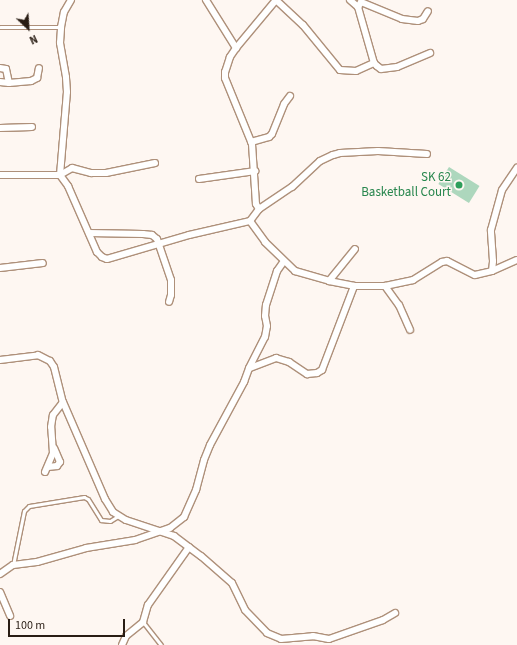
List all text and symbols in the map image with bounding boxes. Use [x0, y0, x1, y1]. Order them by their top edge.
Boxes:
north arrow [8, 8, 48, 48]
text: N [27, 31, 40, 48]
place label: SK 62 Basketball Court [361, 170, 451, 201]
marker: SK 62 Basketball Court [454, 180, 464, 190]
scale bar [10, 611, 127, 637]
text: 100 m [15, 617, 45, 634]

